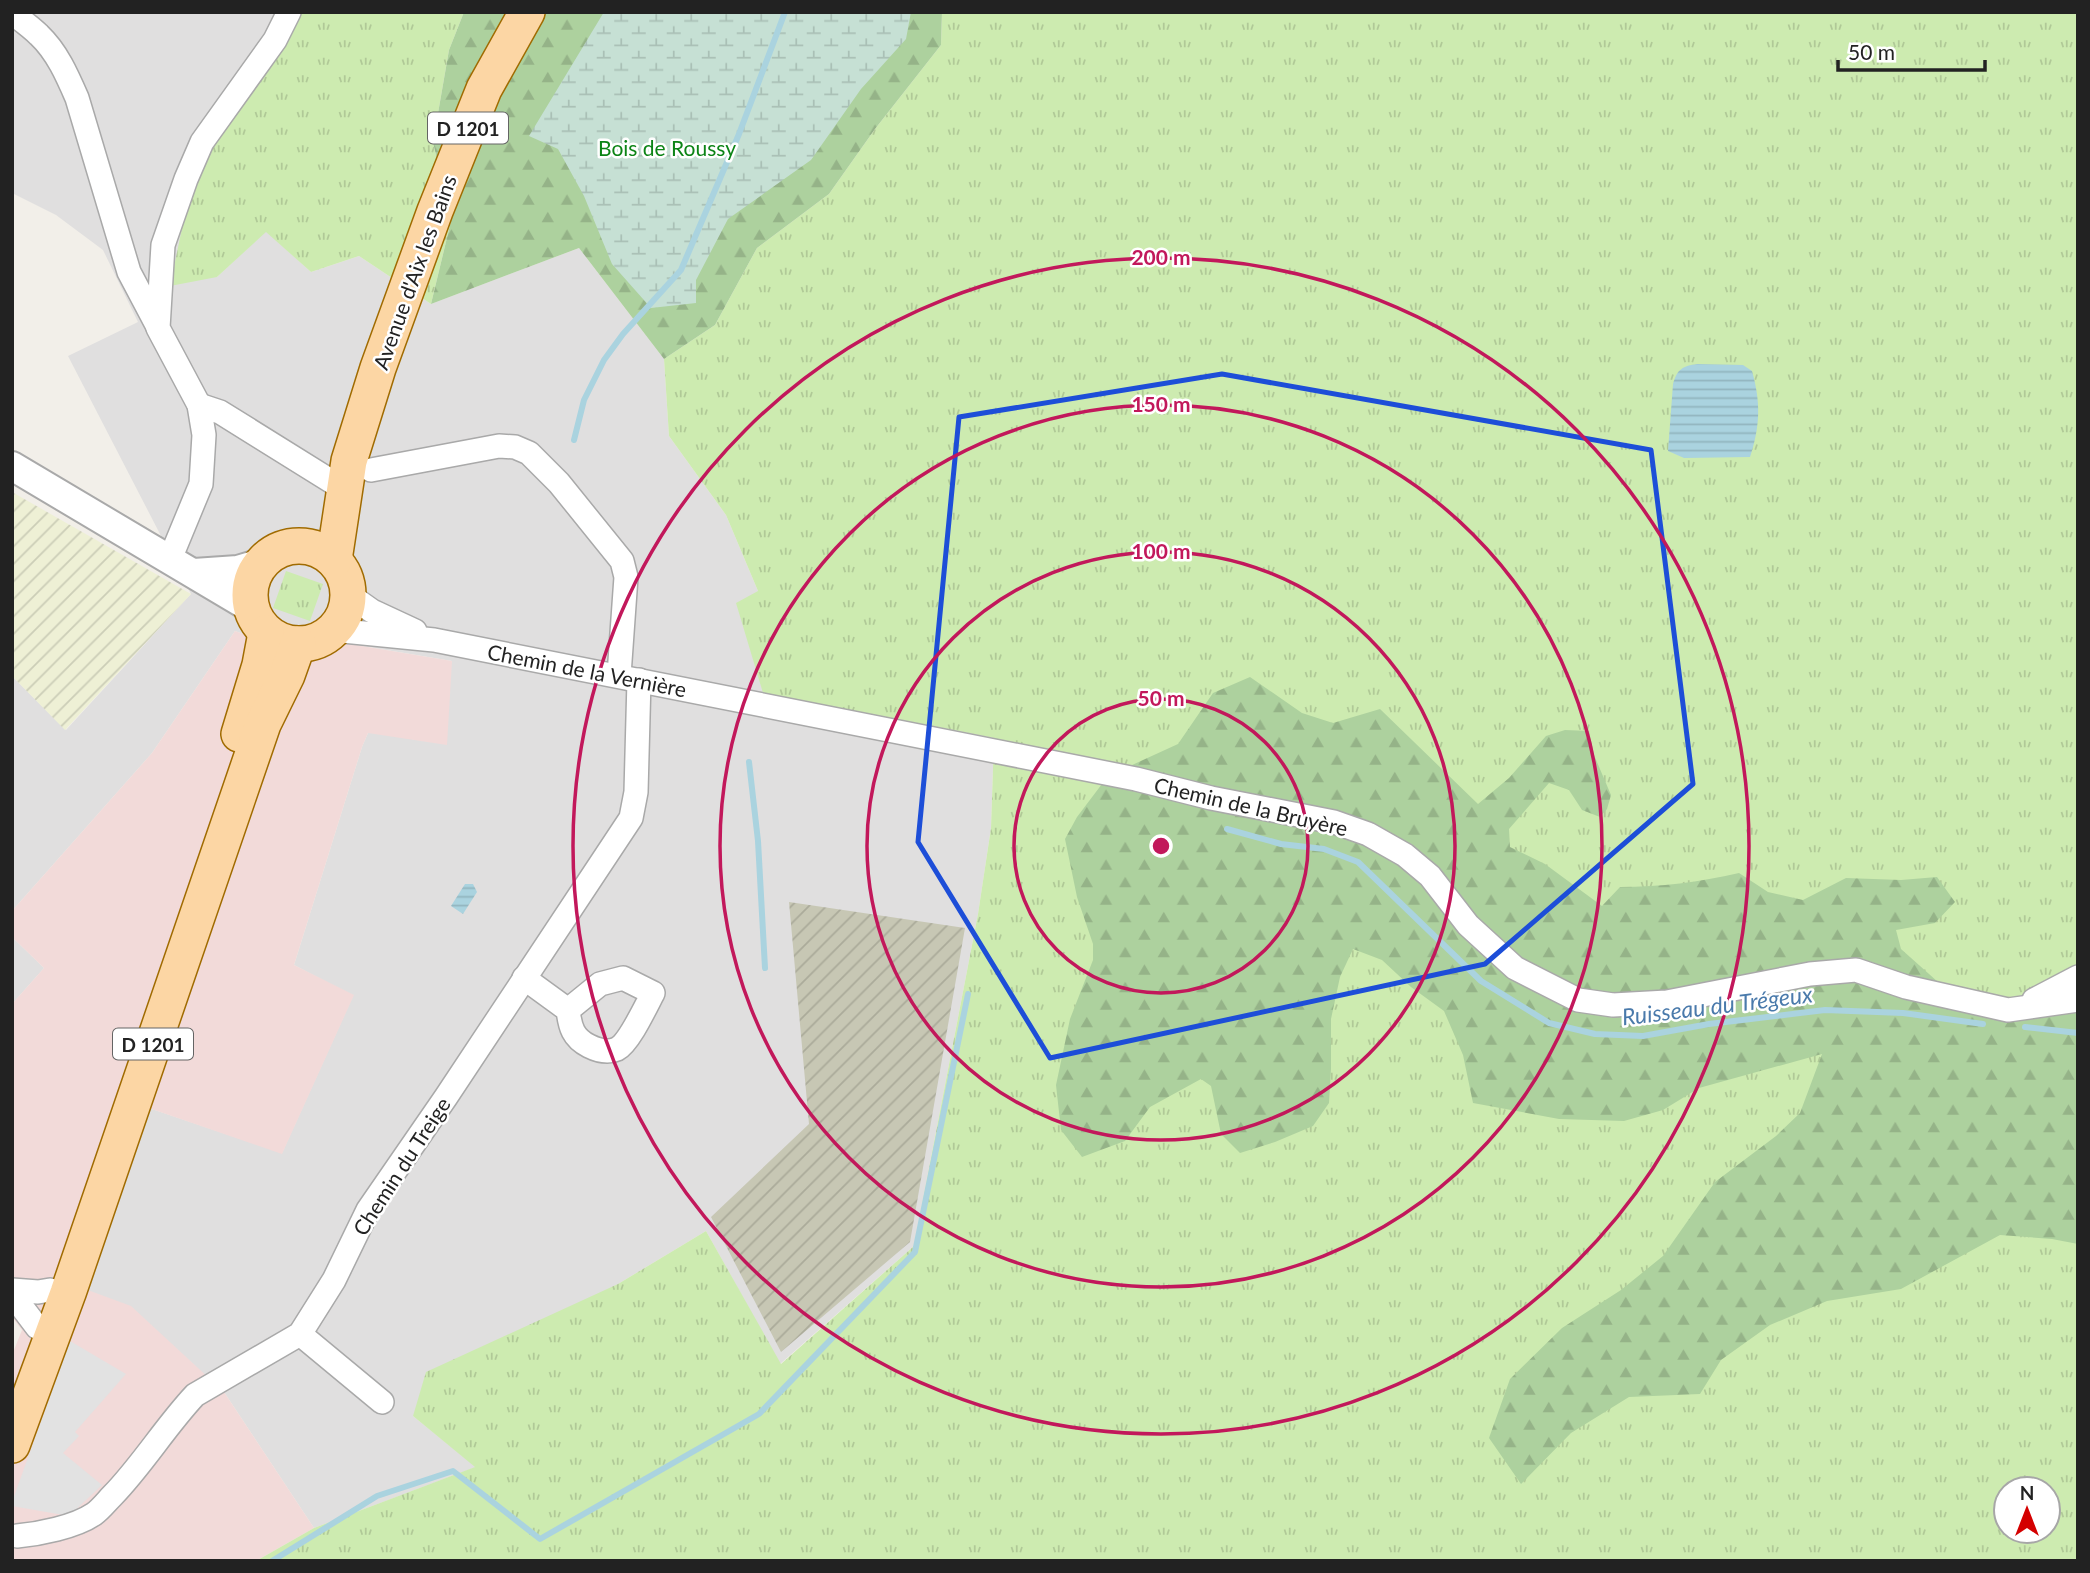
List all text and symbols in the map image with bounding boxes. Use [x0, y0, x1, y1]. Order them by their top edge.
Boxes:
scale bar [1838, 28, 1985, 72]
text: 50 m [1848, 39, 1895, 64]
road number: D 1201 [428, 112, 508, 144]
park label: Bois de Roussy [598, 135, 736, 160]
street label: Avenue d'Aix les Bains [367, 171, 461, 373]
text: 200 m [1131, 244, 1191, 269]
text: 150 m [1131, 391, 1191, 416]
text: 100 m [1131, 538, 1191, 563]
street label: Chemin de la Vernière [485, 638, 689, 702]
text: 50 m [1137, 685, 1185, 710]
street label: Chemin de la Bruyère [1152, 772, 1350, 840]
centre of rings [1149, 834, 1173, 858]
water label: Ruisseau du Trégeux [1620, 979, 1814, 1031]
road number: D 1201 [113, 1028, 193, 1060]
street label: Chemin du Treige [347, 1092, 455, 1240]
north arrow [1992, 1475, 2062, 1545]
text: N [2020, 1481, 2034, 1504]

